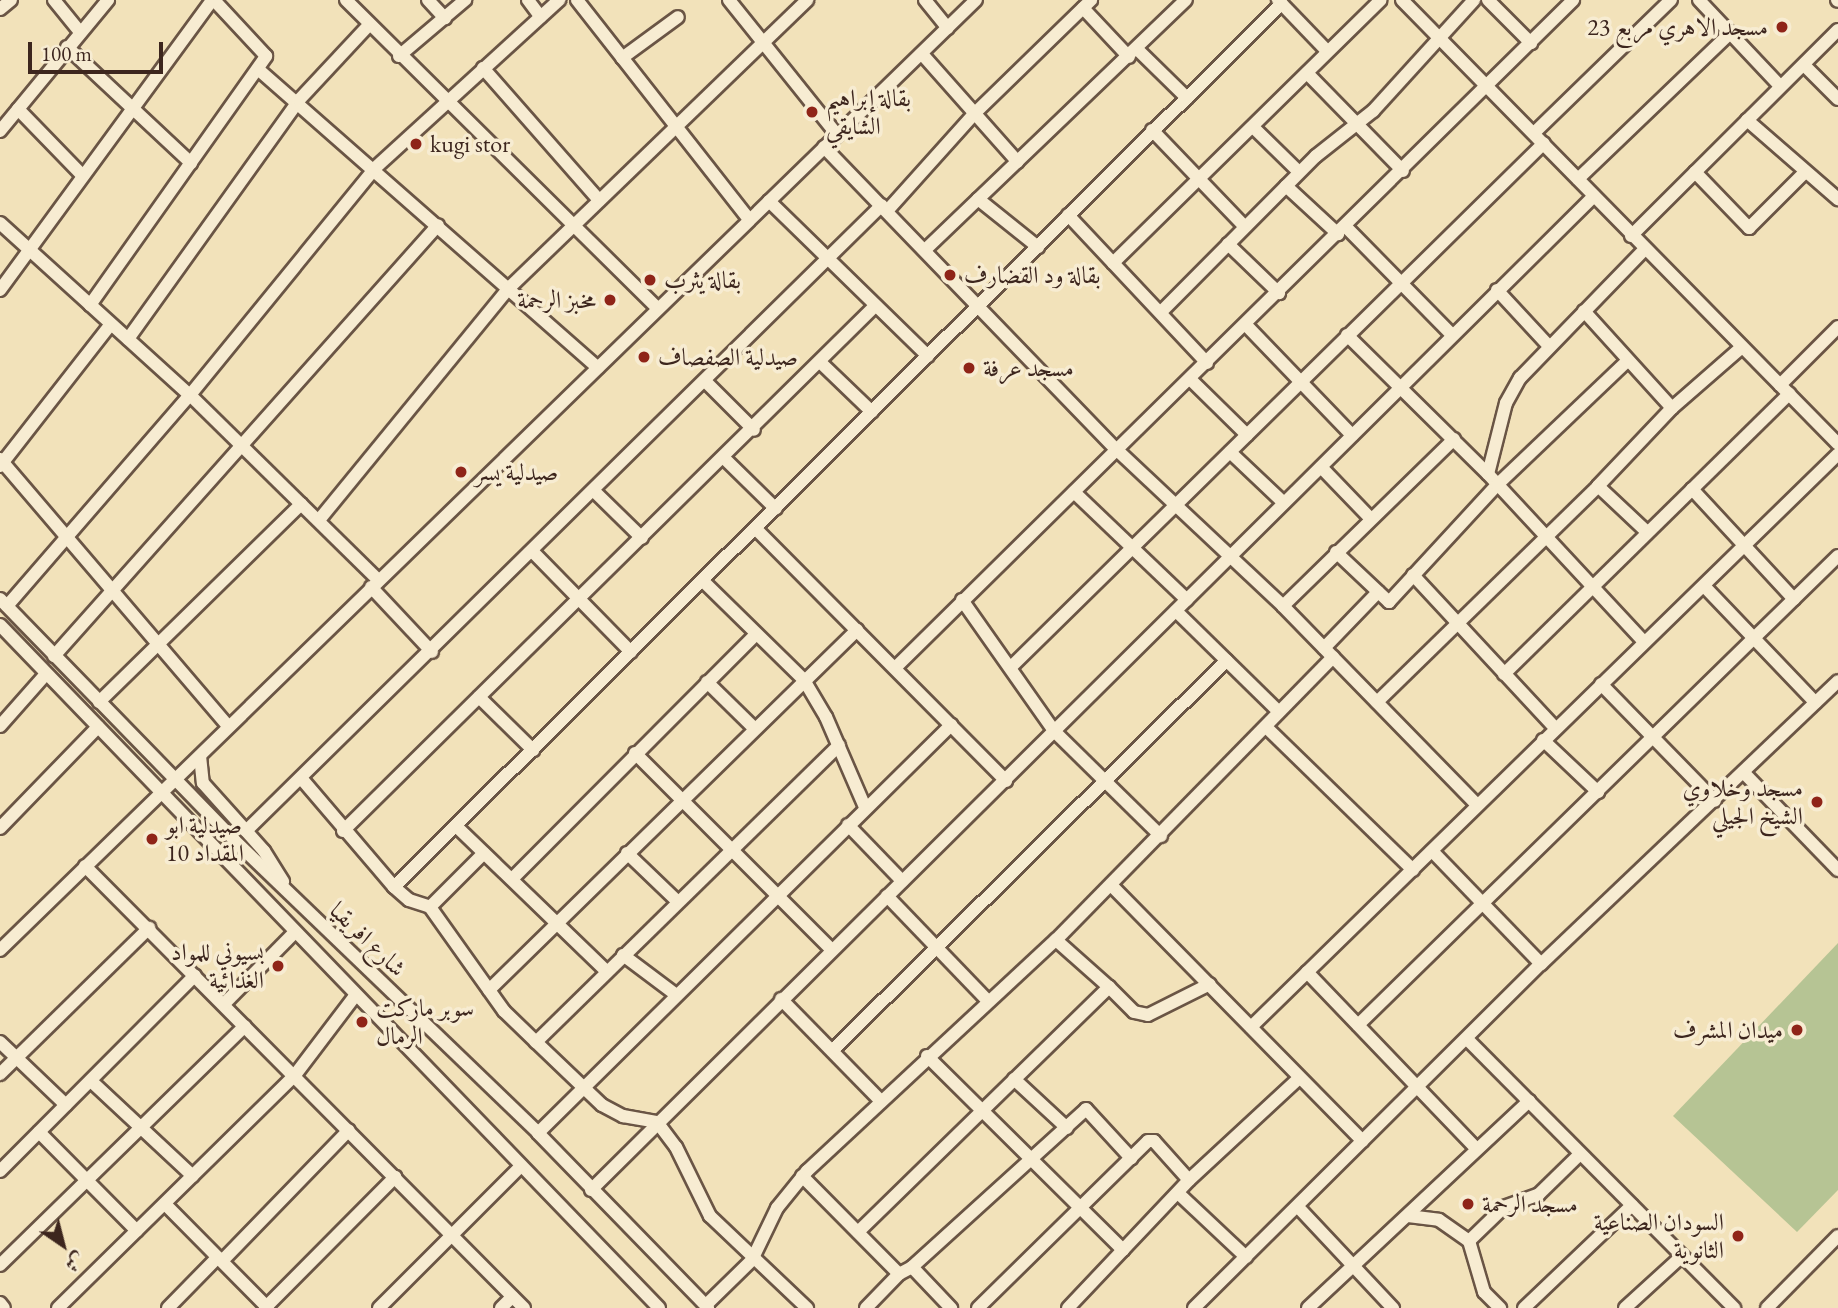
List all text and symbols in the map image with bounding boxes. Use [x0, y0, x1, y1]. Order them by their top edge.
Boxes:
place label: مسجد الاهري مربع 23 [1587, 13, 1768, 41]
marker: مسجد الاهري مربع 23 [1774, 19, 1790, 35]
scale bar [32, 28, 166, 72]
text: 100 m [41, 40, 92, 67]
place label: بقالة إبراهيم الشايقي [826, 84, 911, 140]
marker: بقالة إبراهيم الشايقي [804, 104, 820, 120]
place label: kugi stor [430, 130, 510, 158]
marker: kugi stor [408, 136, 424, 152]
place label: بقالة ود القضارف [964, 261, 1101, 289]
place label: بقالة يثرب [664, 266, 741, 294]
marker: بقالة ود القضارف [942, 267, 958, 283]
marker: بقالة يثرب [642, 272, 658, 288]
place label: مخبز الرحمة [517, 286, 596, 314]
marker: مخبز الرحمة [602, 292, 618, 308]
place label: صيدلية الصفصاف [658, 343, 798, 371]
marker: صيدلية الصفصاف [636, 349, 652, 365]
place label: مسجد عرفة [983, 354, 1074, 382]
marker: مسجد عرفة [961, 360, 977, 376]
place label: صيدلية يسر [475, 458, 558, 486]
marker: صيدلية يسر [453, 464, 469, 480]
place label: مسجد وخلاوي الشيخ الجيلي [1682, 774, 1803, 830]
marker: مسجد وخلاوي الشيخ الجيلي [1809, 794, 1825, 810]
place label: صيدلية ابو المقداد 10 [166, 811, 244, 867]
marker: صيدلية ابو المقداد 10 [144, 831, 160, 847]
street label: شارع افريقيا [324, 896, 412, 982]
place label: بسيوني للمواد الغذائية [171, 938, 264, 994]
marker: بسيوني للمواد الغذائية [270, 958, 286, 974]
place label: سوبر ماركت الرمال [376, 994, 474, 1050]
marker: سوبر ماركت الرمال [354, 1014, 370, 1030]
place label: ميدان المشرف [1673, 1016, 1783, 1044]
marker: ميدان المشرف [1789, 1022, 1805, 1038]
place label: مسجد الرحمة [1482, 1190, 1578, 1218]
marker: مسجد الرحمة [1460, 1196, 1476, 1212]
place label: السودان الصناعية الثانوية [1594, 1208, 1724, 1264]
north arrow [28, 1210, 98, 1280]
marker: السودان الصناعية الثانوية [1730, 1228, 1746, 1244]
text: ش [60, 1247, 90, 1278]

